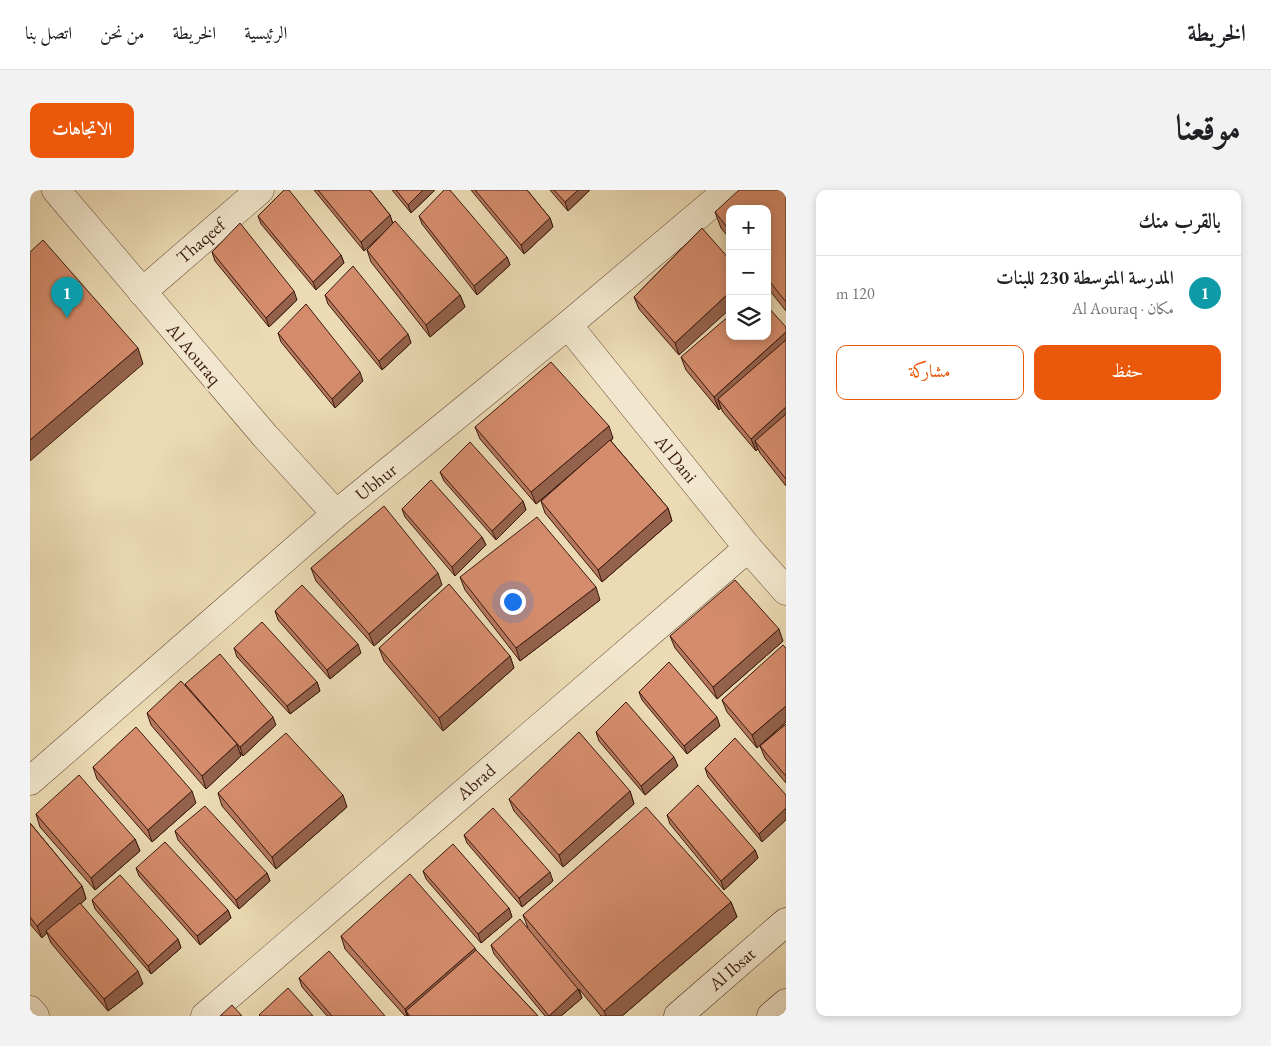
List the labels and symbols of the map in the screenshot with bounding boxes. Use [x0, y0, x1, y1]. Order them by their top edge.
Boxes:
street label: Thaqeef [171, 212, 232, 268]
pin: 1 [51, 277, 83, 318]
street label: Al Aouraq [161, 317, 227, 390]
street label: Al Dani [650, 429, 703, 488]
street label: Ubhur [350, 458, 401, 505]
your location [500, 589, 526, 615]
street label: Abrad [451, 758, 501, 805]
street label: Al Ibsat [703, 942, 760, 996]

